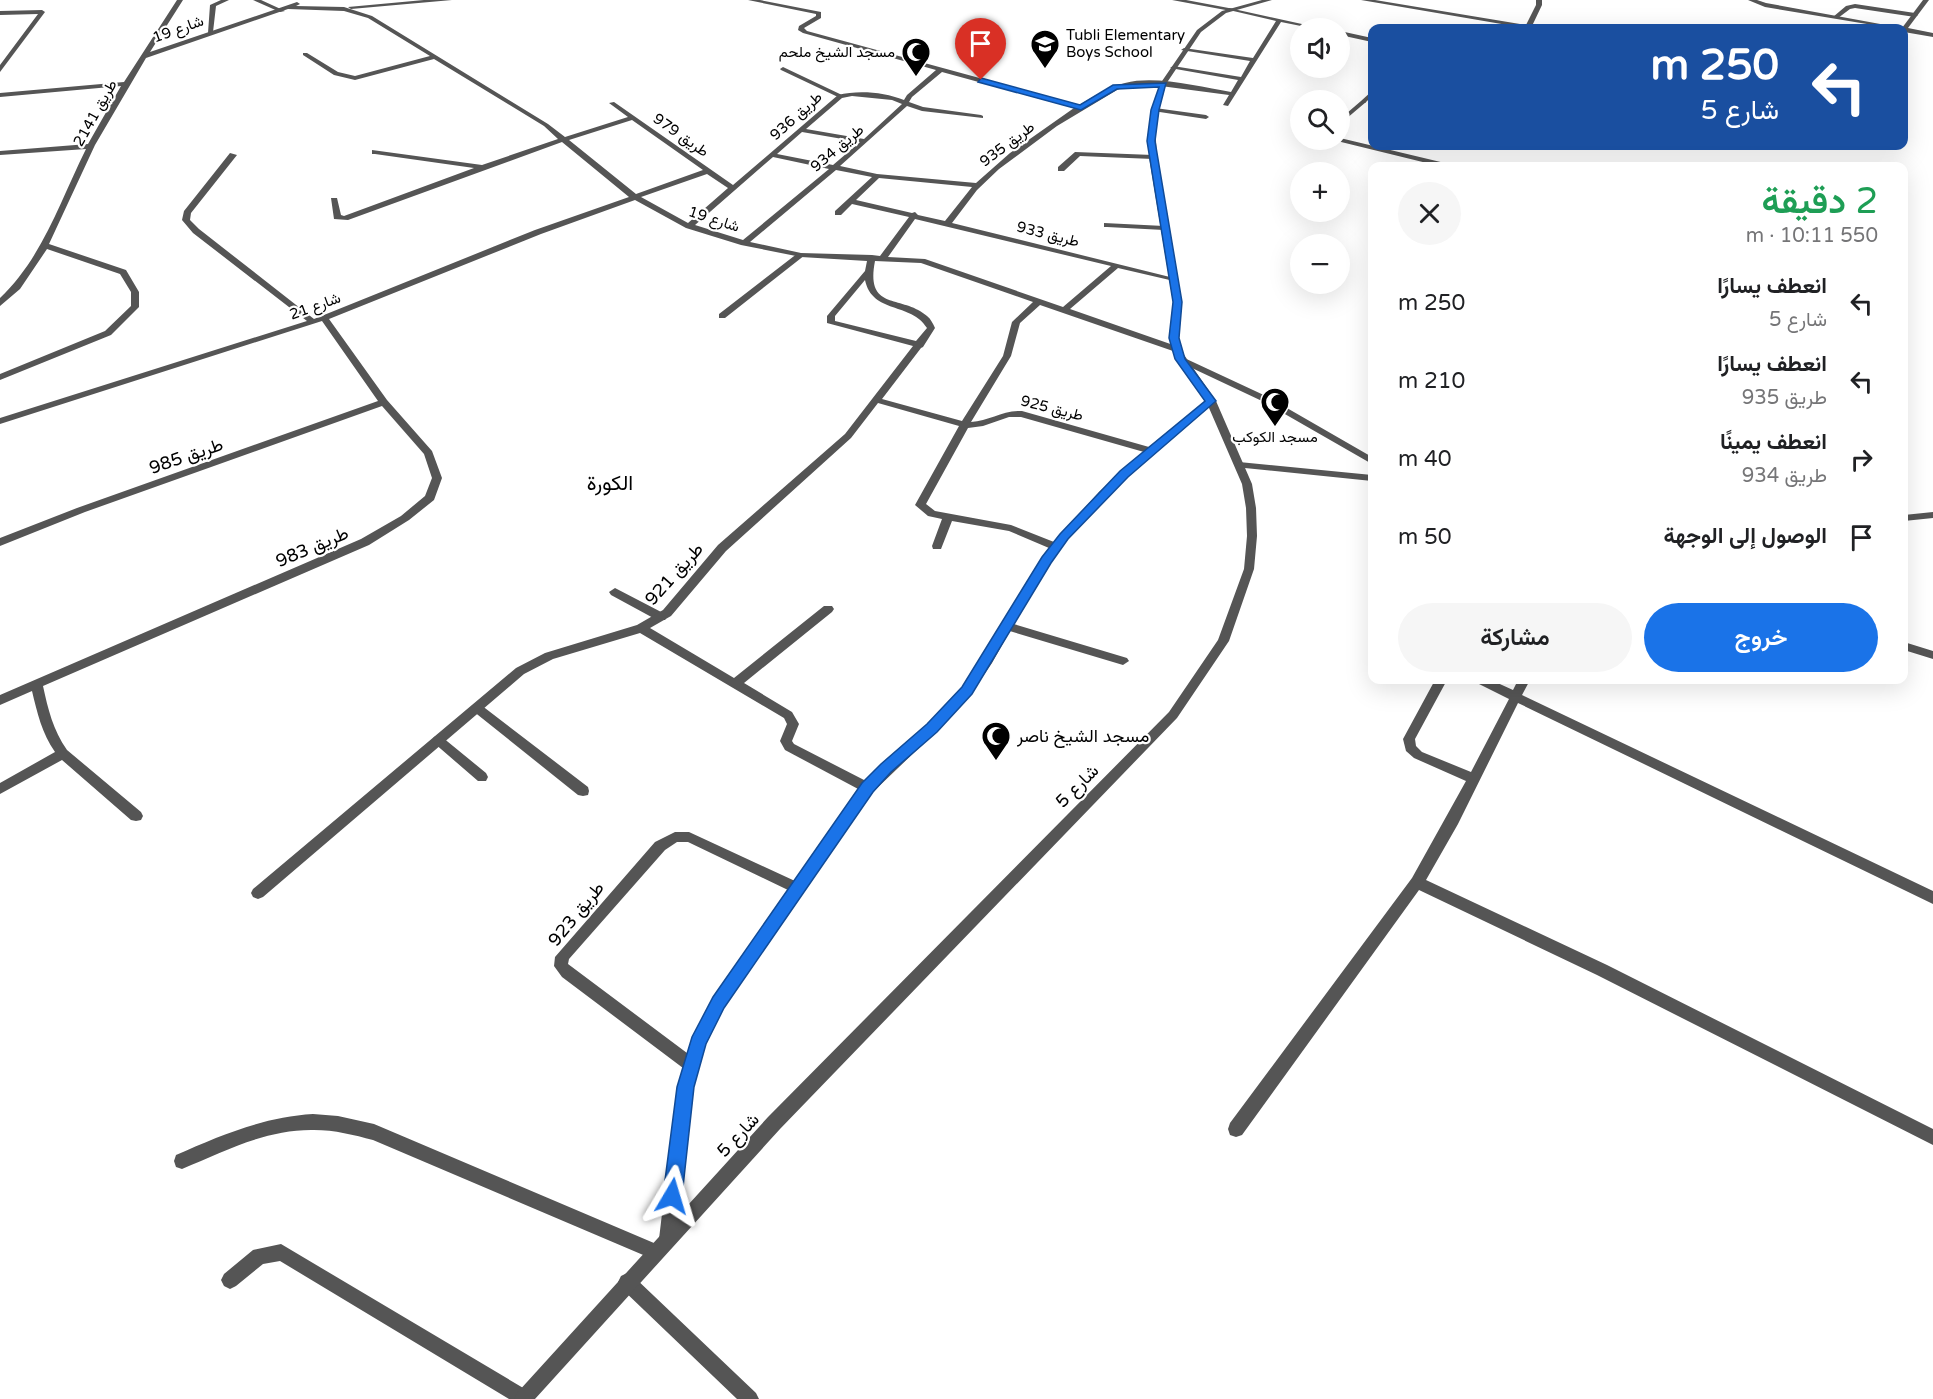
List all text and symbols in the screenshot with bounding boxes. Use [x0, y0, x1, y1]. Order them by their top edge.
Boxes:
street label: شارع 19 [150, 11, 207, 48]
pin [955, 18, 1006, 80]
map controls [1290, 18, 1350, 294]
button: sound [1290, 18, 1350, 78]
place label: Tubli Elementary Boys School [1066, 26, 1185, 61]
icon: arrive [964, 27, 997, 60]
school or university icon: Tubli Elementary Boys School [1029, 28, 1061, 70]
mosque icon: مسجد الشيخ ملحم [900, 36, 932, 78]
text: 250 m [1650, 40, 1779, 91]
place label: مسجد الشيخ ملحم [779, 43, 895, 63]
icon: left [1800, 48, 1878, 126]
street label: طريق 2141 [69, 76, 122, 150]
street label: طريق 936 [766, 88, 827, 145]
button: search [1290, 90, 1350, 150]
text: شارع 5 [1701, 94, 1779, 127]
street label: طريق 979 [649, 109, 713, 162]
street label: طريق 935 [976, 117, 1039, 171]
street label: طريق 934 [807, 120, 868, 176]
button: + [1290, 162, 1350, 222]
text: 2 دقيقة [1762, 180, 1878, 223]
button: close [1398, 182, 1461, 245]
street label: شارع 19 [685, 202, 742, 238]
street label: طريق 933 [1015, 218, 1081, 251]
text: 550 m · 10:11 [1746, 224, 1878, 248]
button: − [1290, 234, 1350, 294]
text: انعطف يسارًا [1717, 273, 1827, 299]
icon: left [1845, 287, 1878, 320]
street label: شارع 21 [287, 288, 344, 325]
text: 250 m [1398, 290, 1465, 316]
text: شارع 5 [1769, 308, 1827, 332]
text: انعطف يسارًا [1717, 351, 1827, 377]
icon: left [1845, 365, 1878, 398]
text: 210 m [1398, 368, 1465, 394]
mosque icon: مسجد الكوكب [1259, 386, 1291, 428]
text: طريق 935 [1742, 386, 1827, 410]
street label: طريق 925 [1019, 392, 1085, 425]
place label: مسجد الكوكب [1232, 428, 1318, 446]
text: انعطف يمينًا [1720, 429, 1827, 455]
street label: طريق 985 [146, 433, 226, 479]
icon: right [1845, 443, 1878, 476]
text: 40 m [1398, 446, 1452, 472]
text: طريق 934 [1742, 464, 1827, 488]
district label: الكورة [587, 471, 633, 496]
icon: arrive [1845, 521, 1878, 554]
street label: طريق 983 [272, 522, 352, 572]
text: الوصول إلى الوجهة [1663, 523, 1827, 549]
text: 50 m [1398, 524, 1452, 550]
street label: طريق 921 [640, 538, 708, 610]
button: مشاركة [1398, 603, 1632, 672]
button: خروج [1644, 603, 1878, 672]
mosque icon: مسجد الشيخ ناصر [980, 720, 1012, 762]
place label: مسجد الشيخ ناصر [1016, 725, 1149, 748]
street label: شارع 5 [1051, 760, 1104, 813]
street label: طريق 923 [543, 877, 609, 951]
street label: شارع 5 [712, 1108, 765, 1162]
position arrow [640, 1164, 704, 1228]

